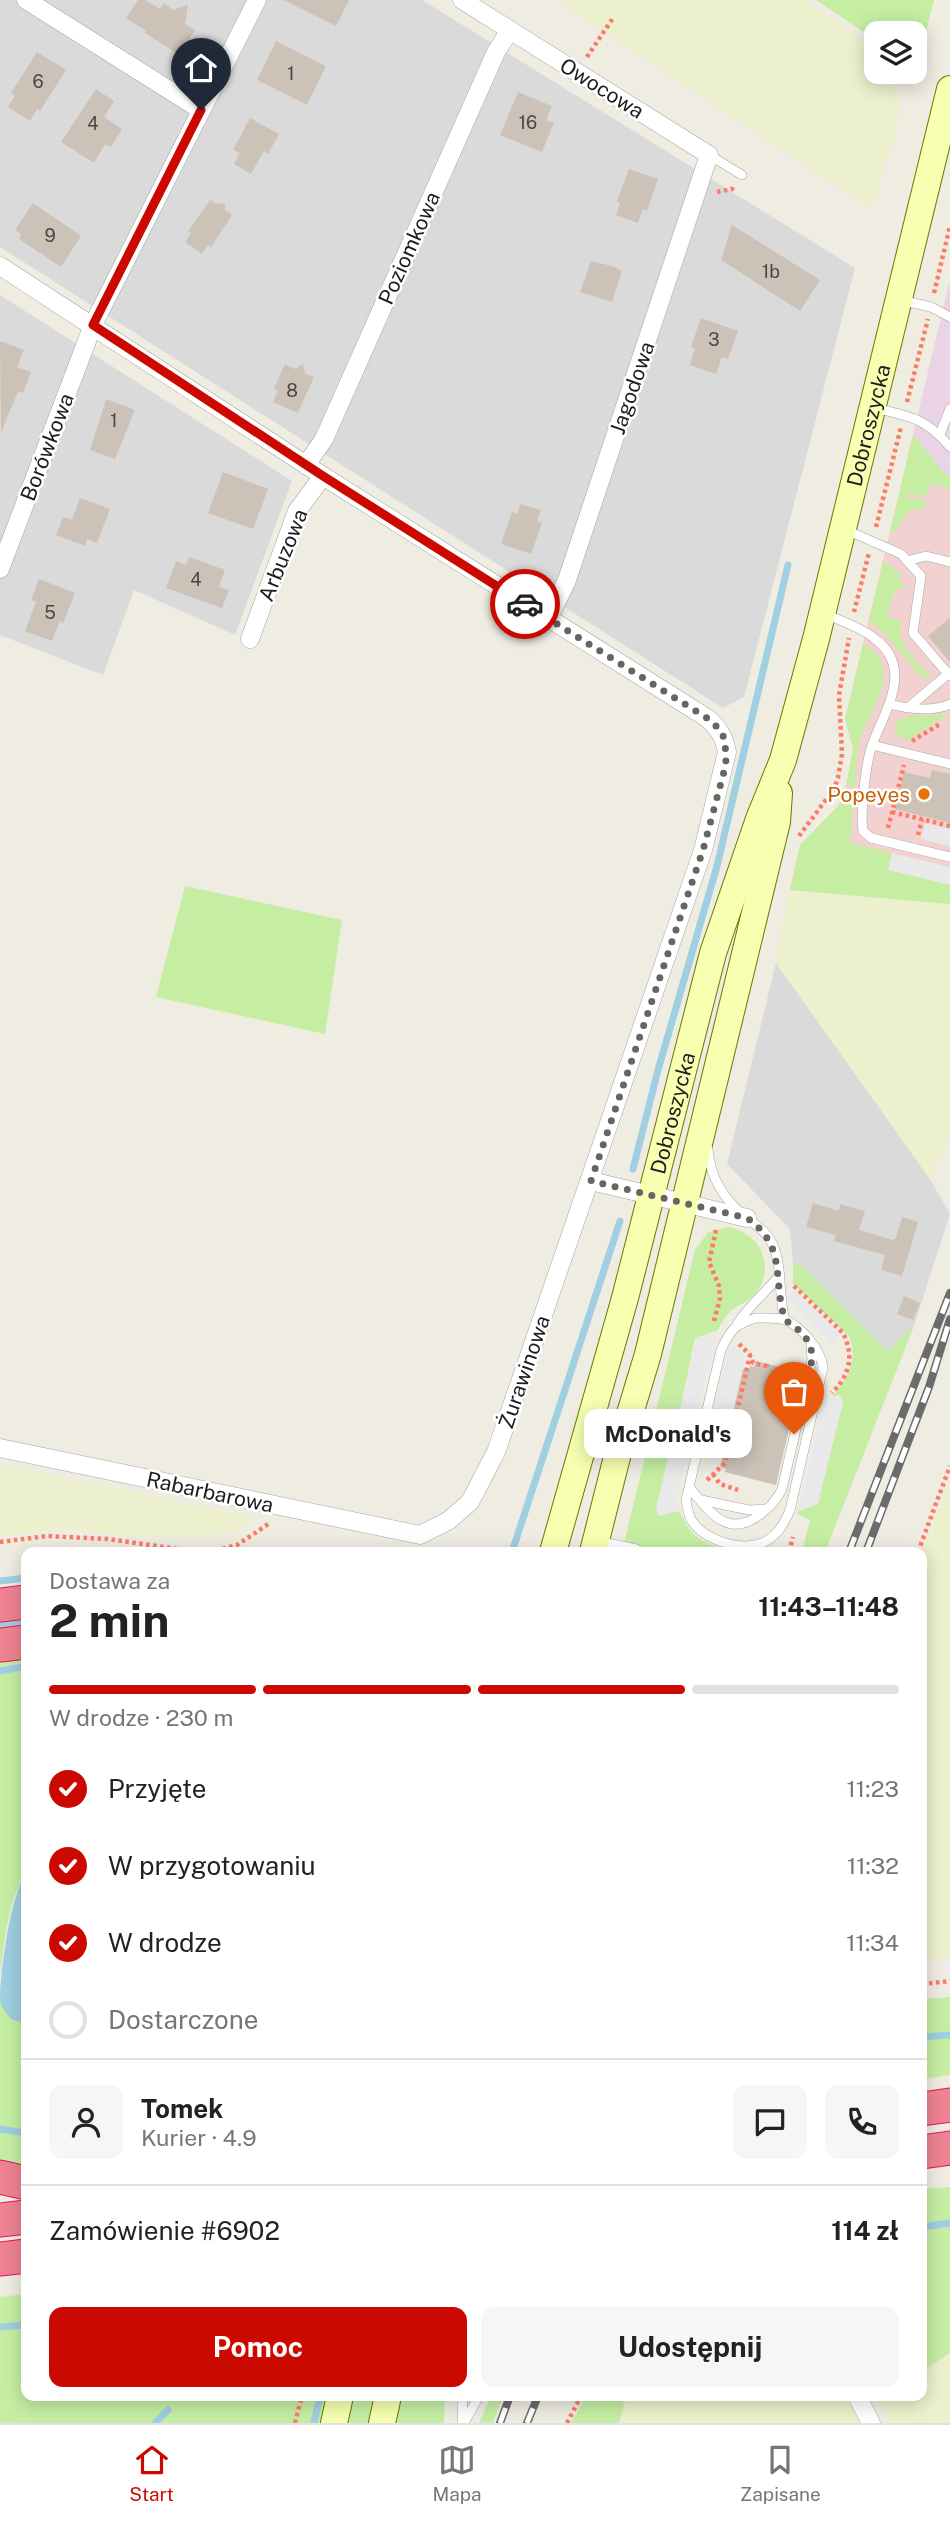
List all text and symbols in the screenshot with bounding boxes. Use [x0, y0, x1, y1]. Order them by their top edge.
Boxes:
map controls [864, 21, 927, 84]
button: layers [864, 21, 927, 84]
pin [171, 38, 231, 110]
icon: home [182, 49, 220, 87]
street label: Owocowa [555, 52, 649, 124]
house number: 1 [287, 63, 295, 84]
house number: 6 [32, 71, 44, 92]
house number: 16 [519, 112, 537, 133]
house number: 4 [87, 113, 99, 134]
street label: Poziomkowa [373, 188, 445, 308]
house number: 9 [44, 225, 56, 246]
house number: 1b [762, 261, 780, 282]
house number: 3 [708, 329, 720, 350]
street label: Jagodowa [604, 338, 660, 438]
street label: Dobroszycka [841, 362, 895, 489]
house number: 8 [286, 380, 298, 401]
street label: Borówkowa [15, 390, 79, 504]
house number: 1 [110, 410, 118, 431]
street label: Arbuzowa [253, 505, 313, 605]
house number: 4 [190, 569, 202, 590]
courier [490, 569, 560, 639]
icon: car [506, 585, 544, 623]
house number: 5 [44, 602, 56, 623]
place label: Popeyes [827, 782, 910, 807]
marker: Popeyes [916, 786, 932, 802]
street label: Dobroszycka [645, 1049, 700, 1176]
street label: Żurawinowa [493, 1312, 555, 1432]
pin [764, 1362, 824, 1434]
icon: bag [775, 1373, 813, 1411]
callout: McDonald's [584, 1410, 752, 1458]
text: McDonald's [605, 1420, 731, 1447]
street label: Rabarbarowa [144, 1466, 276, 1518]
text: Dostawa za [49, 1567, 170, 1594]
text: 11:43–11:48 [758, 1591, 899, 1622]
text: 2 min [49, 1593, 169, 1647]
text: W drodze · 230 m [49, 1704, 233, 1731]
icon: check [49, 1770, 87, 1808]
text: Przyjęte [108, 1773, 207, 1804]
text: 11:23 [846, 1775, 899, 1802]
icon: check [49, 1847, 87, 1885]
text: W przygotowaniu [108, 1850, 316, 1881]
text: 11:32 [847, 1852, 899, 1879]
icon: check [49, 1924, 87, 1962]
text: W drodze [108, 1927, 222, 1958]
text: 11:34 [846, 1929, 899, 1956]
text: Dostarczone [108, 2004, 259, 2035]
button: person [49, 2085, 123, 2159]
button: chat [733, 2085, 807, 2159]
button: phone [825, 2085, 899, 2159]
text: Tomek [141, 2093, 223, 2124]
text: Kurier · 4.9 [141, 2124, 257, 2151]
text: Zamówienie #6902 [49, 2215, 280, 2246]
text: 114 zł [831, 2215, 899, 2246]
button: Pomoc [49, 2307, 467, 2387]
button: Udostępnij [481, 2307, 899, 2387]
tab: Start [129, 2441, 174, 2505]
tab: Mapa [433, 2441, 482, 2505]
tab: Zapisane [740, 2441, 821, 2505]

